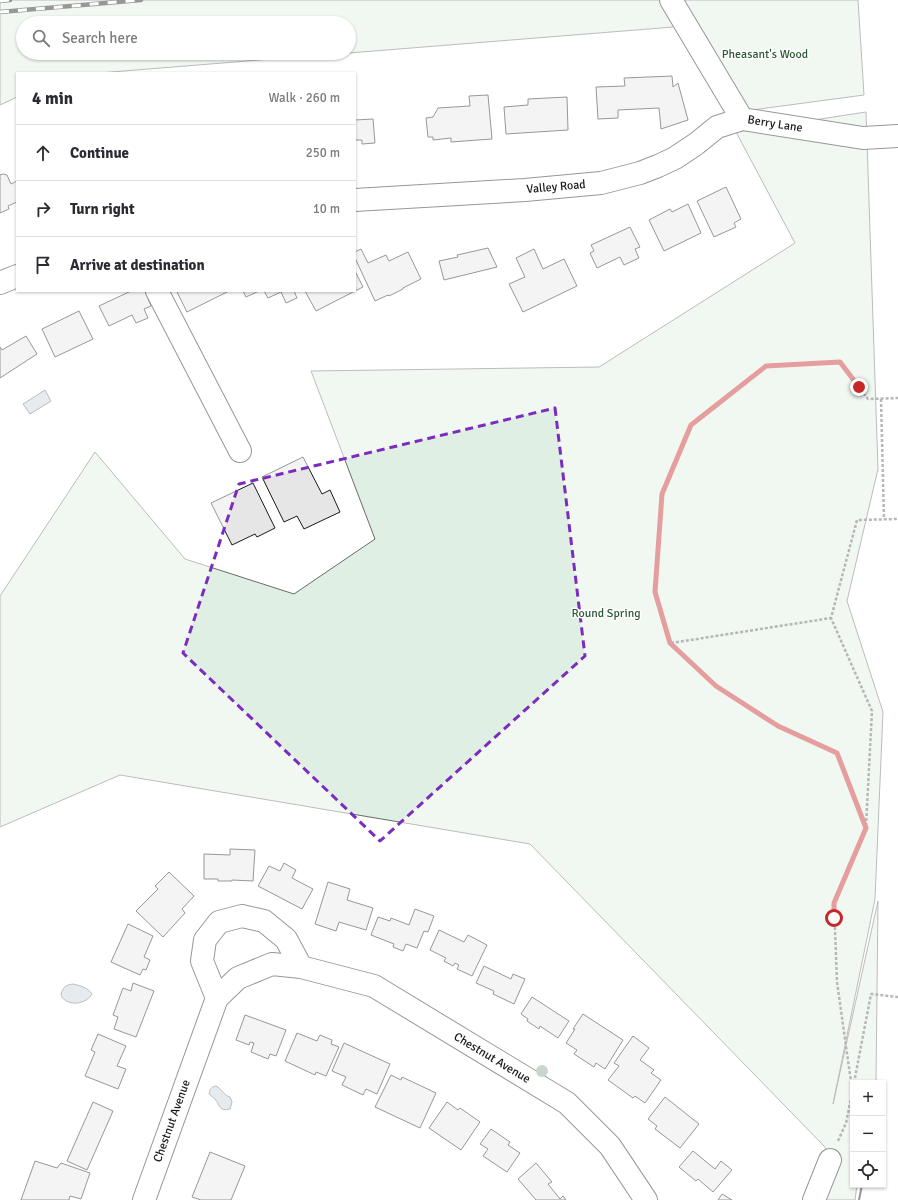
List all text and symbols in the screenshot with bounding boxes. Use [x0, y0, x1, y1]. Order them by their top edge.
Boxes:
search box [16, 16, 356, 60]
icon: search [30, 27, 52, 49]
text: Search here [62, 29, 138, 47]
park label: Pheasant's Wood [722, 47, 808, 62]
text: 4 min [32, 88, 73, 109]
text: Walk · 260 m [269, 90, 340, 106]
street label: Berry Lane [746, 112, 804, 136]
icon: ahead [32, 142, 54, 164]
text: Continue [70, 144, 129, 162]
text: 250 m [306, 145, 340, 161]
street label: Valley Road [526, 177, 586, 197]
icon: right [32, 198, 54, 220]
text: Turn right [70, 200, 135, 218]
text: 10 m [313, 201, 340, 217]
icon: arrive [32, 254, 54, 276]
text: Arrive at destination [70, 256, 205, 274]
route end [850, 378, 868, 396]
park label: Round Spring [571, 606, 641, 621]
route start [825, 909, 843, 927]
street label: Chestnut Avenue [451, 1029, 533, 1087]
street label: Chestnut Avenue [150, 1078, 194, 1164]
map controls [850, 1080, 886, 1188]
button: + [850, 1080, 886, 1116]
button: − [850, 1116, 886, 1152]
button: locate [850, 1152, 886, 1188]

